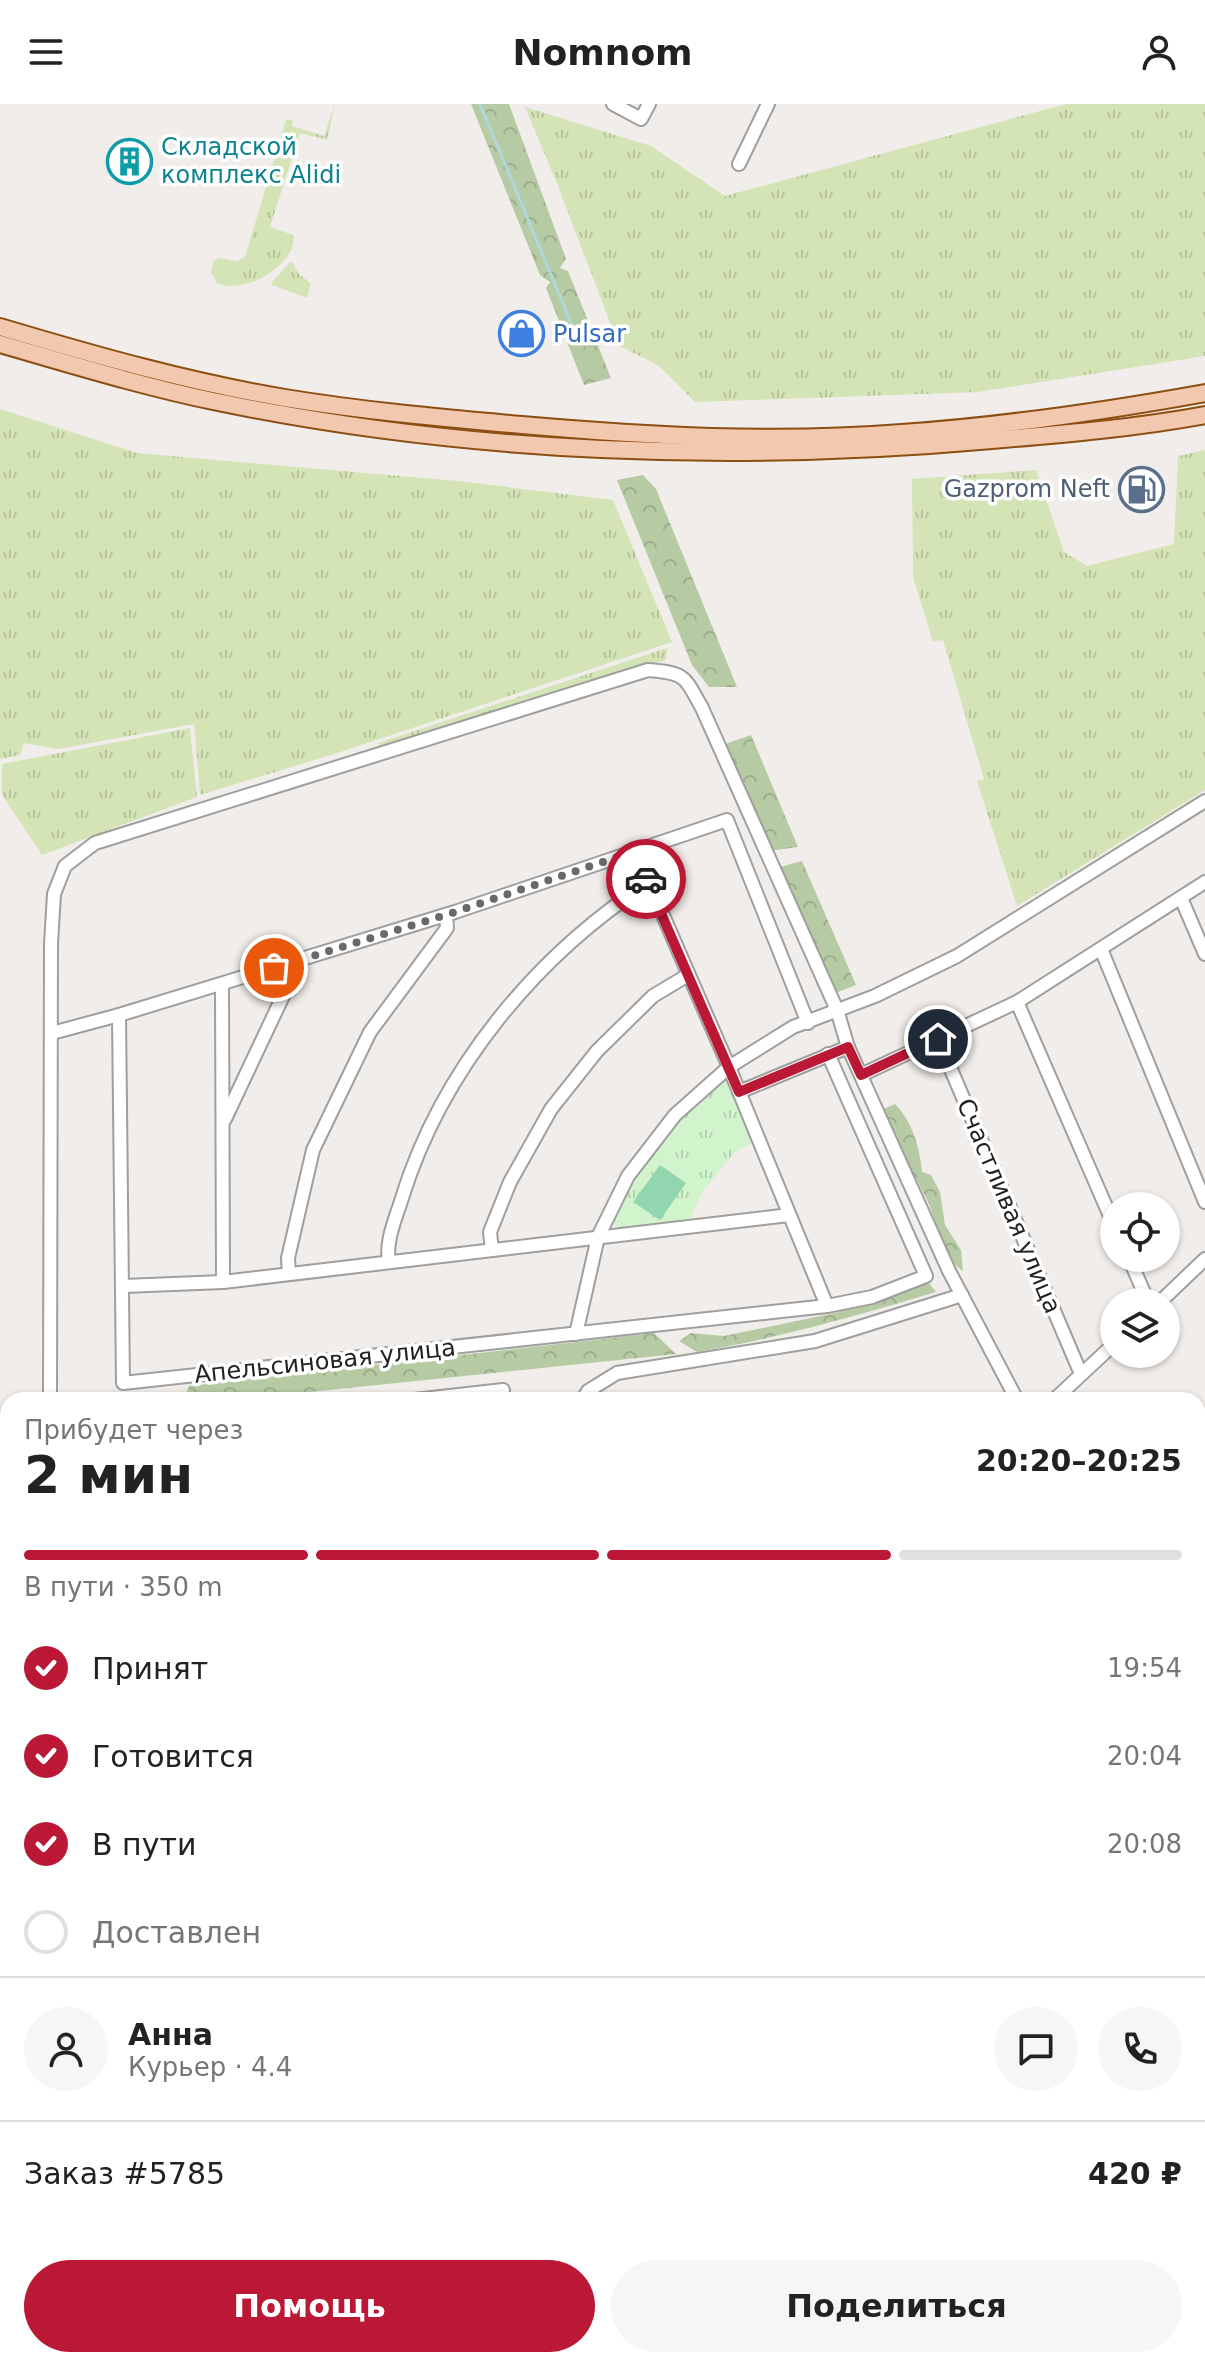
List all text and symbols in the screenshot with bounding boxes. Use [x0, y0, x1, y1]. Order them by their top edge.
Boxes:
icon: menu [24, 30, 68, 74]
icon: person [1137, 30, 1181, 74]
text: Nomnom [512, 32, 693, 73]
place label: Складской комплекс Alidi [161, 133, 341, 189]
building icon: Складской комплекс Alidi [106, 137, 154, 185]
shop icon: Pulsar [498, 310, 546, 358]
place label: Pulsar [553, 320, 626, 348]
fuel station icon: Gazprom Neft [1117, 465, 1165, 513]
place label: Gazprom Neft [944, 475, 1110, 503]
courier [606, 839, 686, 919]
icon: car [624, 857, 668, 901]
pin [240, 934, 308, 1002]
icon: bag [252, 946, 296, 990]
pin [904, 1005, 972, 1073]
icon: home [916, 1017, 960, 1061]
street label: Счастливая улица [951, 1094, 1067, 1318]
map controls [1100, 1192, 1180, 1368]
button: locate [1100, 1192, 1180, 1272]
button: layers [1100, 1288, 1180, 1368]
street label: Апельсиновая улица [193, 1333, 457, 1389]
text: Прибудет через [24, 1415, 243, 1445]
text: 20:20–20:25 [976, 1443, 1182, 1478]
text: 2 мин [24, 1445, 193, 1505]
text: В пути · 350 m [24, 1572, 223, 1602]
icon: check [24, 1646, 68, 1690]
text: Принят [92, 1651, 208, 1686]
text: 19:54 [1107, 1653, 1182, 1683]
icon: check [24, 1734, 68, 1778]
text: Готовится [92, 1739, 254, 1774]
text: 20:04 [1107, 1741, 1182, 1771]
icon: check [24, 1822, 68, 1866]
text: В пути [92, 1827, 196, 1862]
text: 20:08 [1107, 1829, 1182, 1859]
text: Доставлен [92, 1915, 261, 1950]
button: person [24, 2007, 108, 2091]
button: chat [994, 2007, 1078, 2091]
button: phone [1098, 2007, 1182, 2091]
text: Анна [128, 2017, 213, 2052]
text: Курьер · 4.4 [128, 2052, 292, 2082]
text: Заказ #5785 [24, 2156, 225, 2191]
text: 420 ₽ [1088, 2156, 1182, 2191]
button: Помощь [24, 2260, 595, 2352]
button: Поделиться [611, 2260, 1182, 2352]

